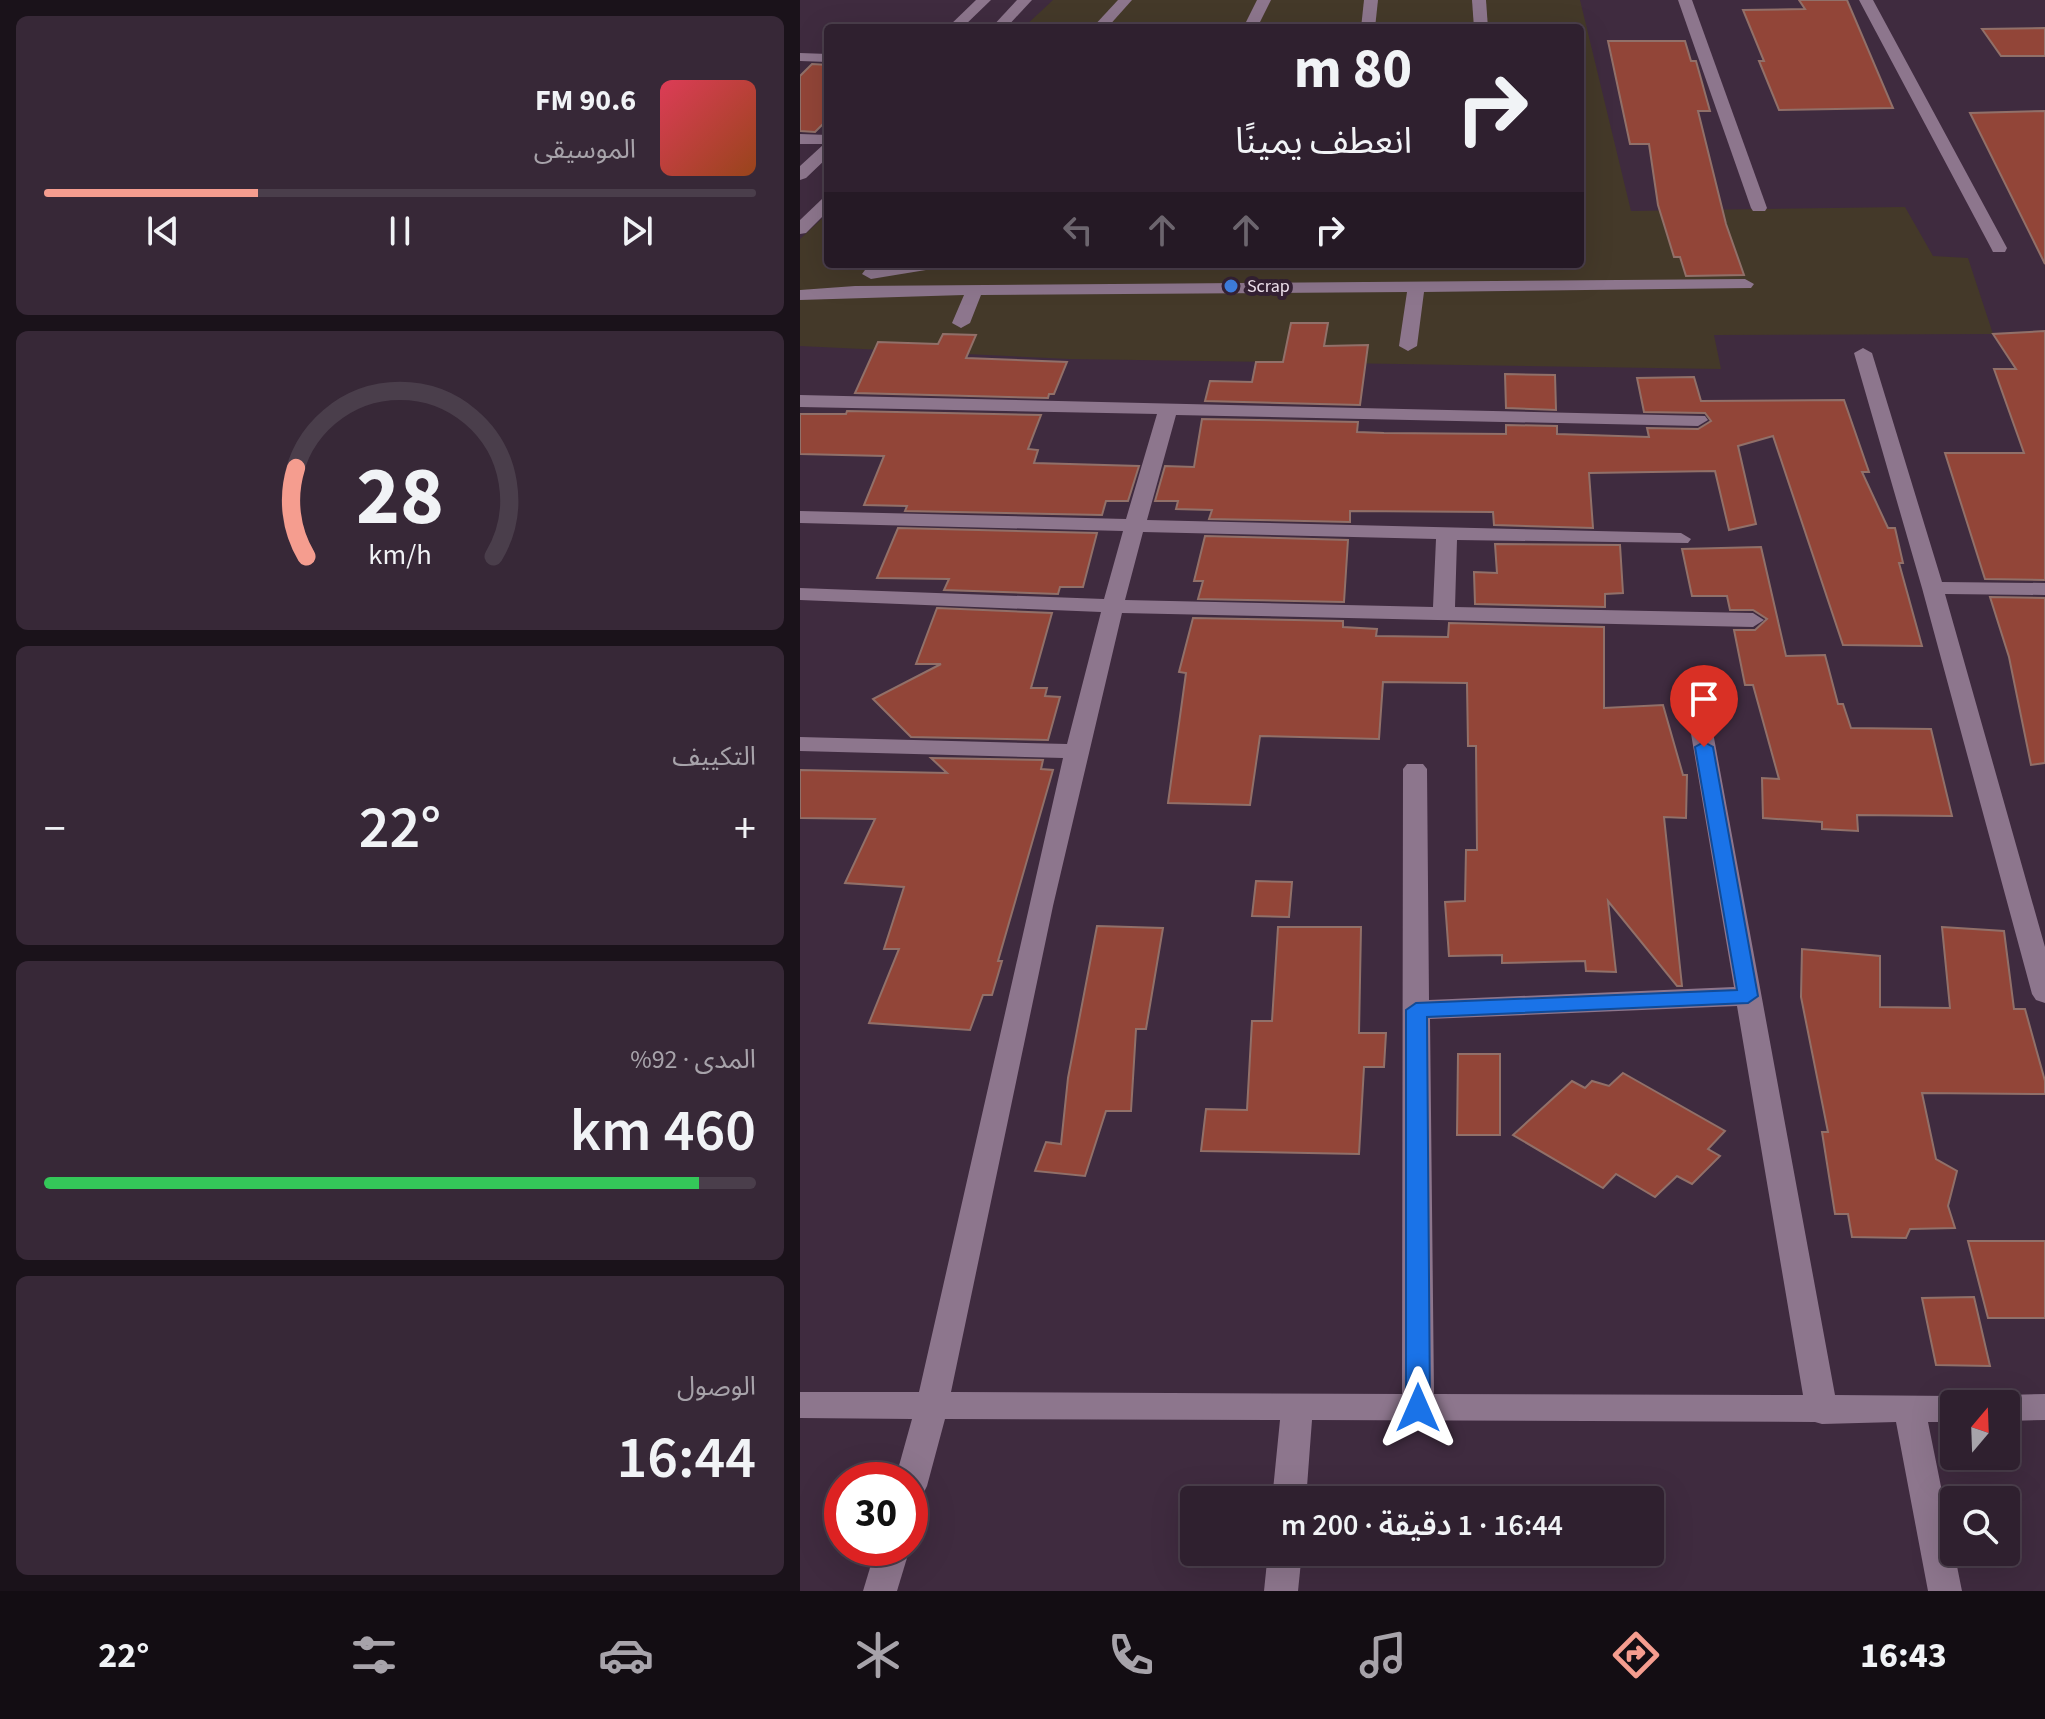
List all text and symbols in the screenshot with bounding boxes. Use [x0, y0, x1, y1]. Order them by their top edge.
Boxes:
text: 80 m [1294, 30, 1412, 109]
icon: right [1440, 56, 1544, 160]
text: 90.6 FM [535, 79, 636, 122]
text: انعطف يمينًا [1235, 116, 1412, 167]
text: الموسيقى [534, 131, 636, 168]
icon: left [1056, 208, 1100, 252]
icon: ahead [1140, 208, 1184, 252]
icon: ahead [1224, 208, 1268, 252]
icon: right [1308, 208, 1352, 252]
icon: previous [141, 209, 185, 253]
icon: pause [378, 209, 422, 253]
icon: next [615, 209, 659, 253]
place label: Scrap [1247, 274, 1290, 299]
marker: Scrap [1222, 277, 1240, 295]
text: 28 [356, 437, 444, 555]
text: km/h [368, 535, 432, 575]
pin [1670, 665, 1738, 747]
icon: arrive [1682, 677, 1726, 721]
text: التكييف [672, 738, 756, 775]
text: 22° [359, 786, 441, 871]
text: − [44, 798, 66, 861]
text: + [734, 798, 756, 861]
text: المدى · 92% [630, 1041, 756, 1078]
text: 460 km [570, 1089, 756, 1174]
position arrow [1376, 1366, 1460, 1450]
text: الوصول [677, 1368, 756, 1405]
north arrow [1940, 1390, 2020, 1470]
map controls [1940, 1390, 2020, 1566]
text: 16:44 [616, 1416, 756, 1501]
speed limit sign: 30 [824, 1462, 928, 1566]
button: search [1940, 1486, 2020, 1566]
text: 16:44 · 1 دقيقة · 200 m [1281, 1504, 1563, 1547]
icon: filters [346, 1627, 402, 1683]
icon: car [598, 1627, 654, 1683]
icon: climate [850, 1627, 906, 1683]
icon: phone [1103, 1627, 1159, 1683]
icon: music [1355, 1627, 1411, 1683]
icon: directions [1608, 1627, 1664, 1683]
text: 22° [98, 1630, 149, 1681]
text: 16:43 [1860, 1630, 1947, 1681]

